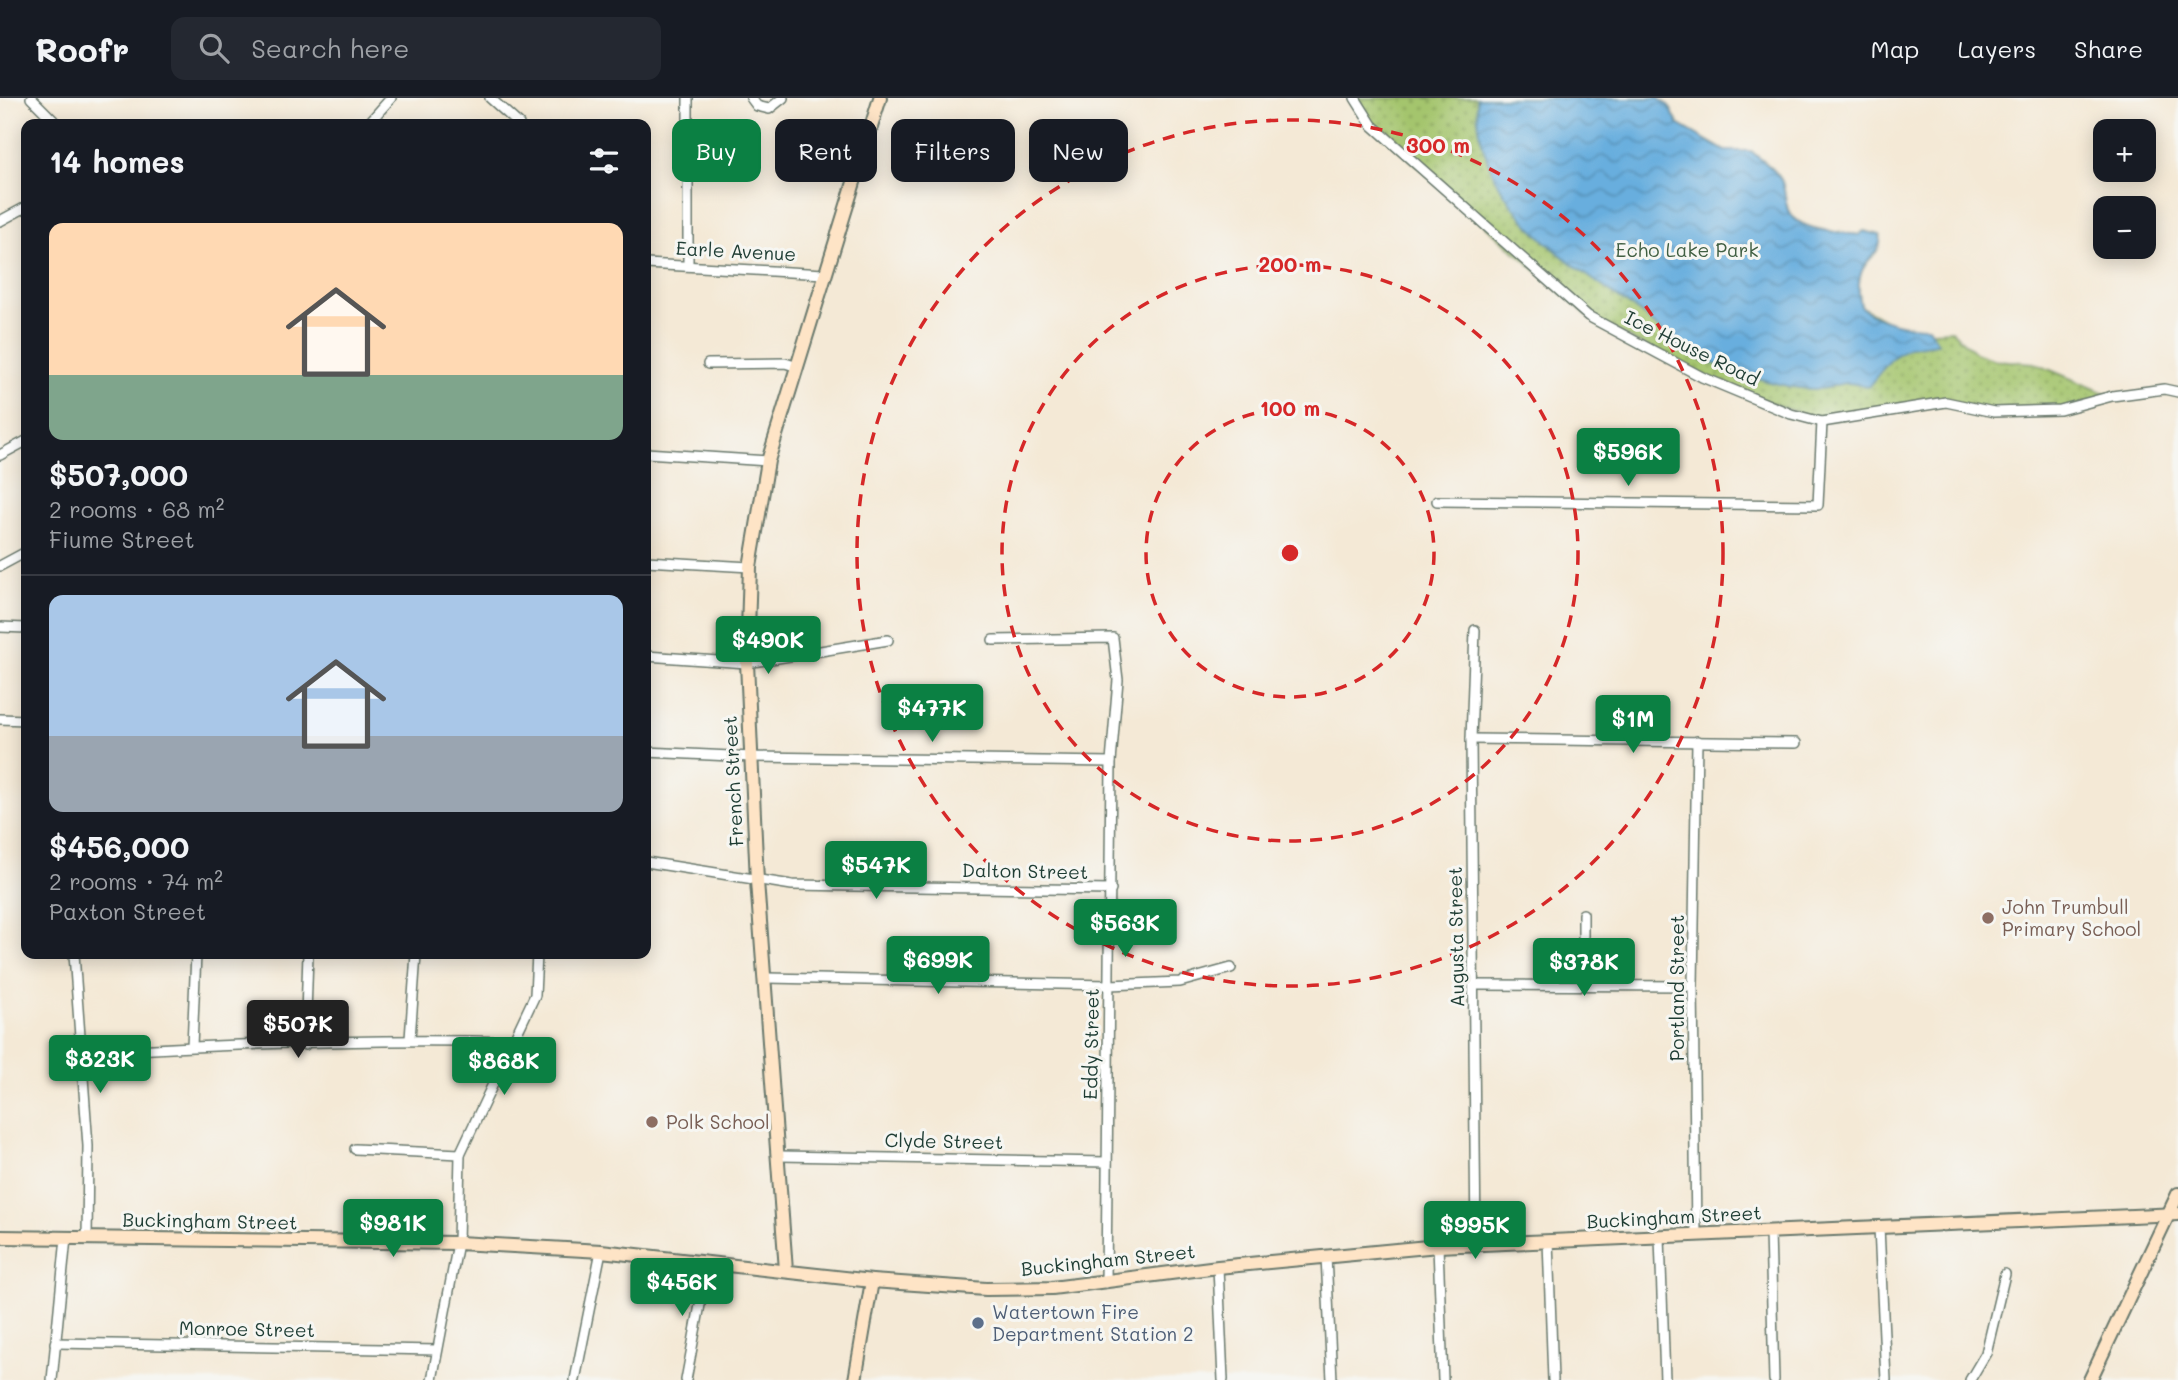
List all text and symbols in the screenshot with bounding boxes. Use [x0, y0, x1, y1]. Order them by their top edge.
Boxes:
search box [171, 17, 661, 80]
text: Roofr [35, 27, 129, 70]
icon: search [195, 29, 233, 67]
text: Search here [251, 31, 409, 65]
text: Map [1871, 33, 1919, 64]
text: Layers [1957, 33, 2036, 64]
text: Share [2074, 33, 2143, 64]
chip: Buy [672, 119, 761, 182]
chip: Rent [775, 119, 877, 182]
chip: Filters [891, 119, 1015, 182]
chip: New [1029, 119, 1128, 182]
map controls [2093, 119, 2156, 259]
button: + [2093, 119, 2156, 182]
text: 300 m [1406, 131, 1470, 158]
text: 14 homes [49, 141, 185, 181]
icon: filters [585, 142, 623, 180]
button: − [2093, 196, 2156, 259]
street label: Earle Avenue [675, 235, 797, 266]
park label: Echo Lake Park [1616, 237, 1758, 262]
text: 200 m [1259, 250, 1321, 277]
icon: home [273, 269, 399, 395]
street label: Ice House Road [1621, 304, 1764, 391]
text: 100 m [1260, 394, 1320, 421]
pin: $596K [1579, 428, 1677, 488]
text: $596K [1593, 436, 1663, 466]
text: $507,000 [49, 454, 188, 494]
text: 2 rooms · 68 m² [49, 494, 224, 524]
text: Fiume Street [49, 524, 195, 554]
centre of rings [1278, 541, 1302, 565]
pin: $490K [719, 616, 817, 676]
text: $490K [732, 624, 804, 654]
icon: home [273, 641, 399, 767]
pin: $477K [883, 684, 981, 744]
text: $477K [897, 692, 967, 722]
pin: $1M [1599, 696, 1667, 755]
text: $1M [1611, 703, 1655, 733]
street label: French Street [717, 715, 748, 847]
text: $456,000 [49, 826, 189, 866]
pin: $547K [827, 842, 925, 901]
text: $547K [841, 849, 911, 879]
street label: Dalton Street [962, 857, 1088, 884]
text: 2 rooms · 74 m² [49, 866, 223, 896]
street label: Augusta Street [1442, 866, 1469, 1008]
place label: John Trumbull Primary School [2002, 894, 2141, 941]
text: Paxton Street [49, 896, 206, 926]
pin: $563K [1076, 900, 1174, 959]
text: $563K [1090, 907, 1160, 937]
marker: John Trumbull Primary School [1980, 910, 1996, 926]
street label: Portland Street [1664, 915, 1689, 1061]
pin: $699K [889, 936, 987, 996]
pin: $378K [1535, 939, 1633, 998]
text: $699K [903, 944, 973, 974]
text: $378K [1549, 946, 1619, 976]
street label: Eddy Street [1077, 988, 1104, 1100]
pin: $507K [249, 1000, 347, 1060]
text: $507K [263, 1008, 333, 1038]
pin: $823K [51, 1035, 149, 1095]
pin: $868K [455, 1038, 553, 1097]
text: $823K [65, 1043, 135, 1073]
text: $868K [468, 1045, 540, 1075]
place label: Polk School [666, 1109, 770, 1134]
marker: Polk School [644, 1114, 660, 1130]
street label: Clyde Street [884, 1127, 1004, 1154]
street label: Buckingham Street [1586, 1199, 1762, 1234]
pin: $981K [344, 1200, 442, 1259]
pin: $995K [1426, 1202, 1524, 1261]
street label: Buckingham Street [122, 1206, 298, 1235]
text: $981K [359, 1207, 427, 1237]
text: $995K [1440, 1209, 1510, 1239]
street label: Buckingham Street [1020, 1238, 1196, 1281]
pin: $456K [633, 1258, 731, 1318]
text: $456K [646, 1266, 718, 1296]
place label: Watertown Fire Department Station 2 [992, 1299, 1194, 1346]
street label: Monroe Street [179, 1315, 315, 1342]
marker: Watertown Fire Department Station 2 [970, 1315, 986, 1331]

